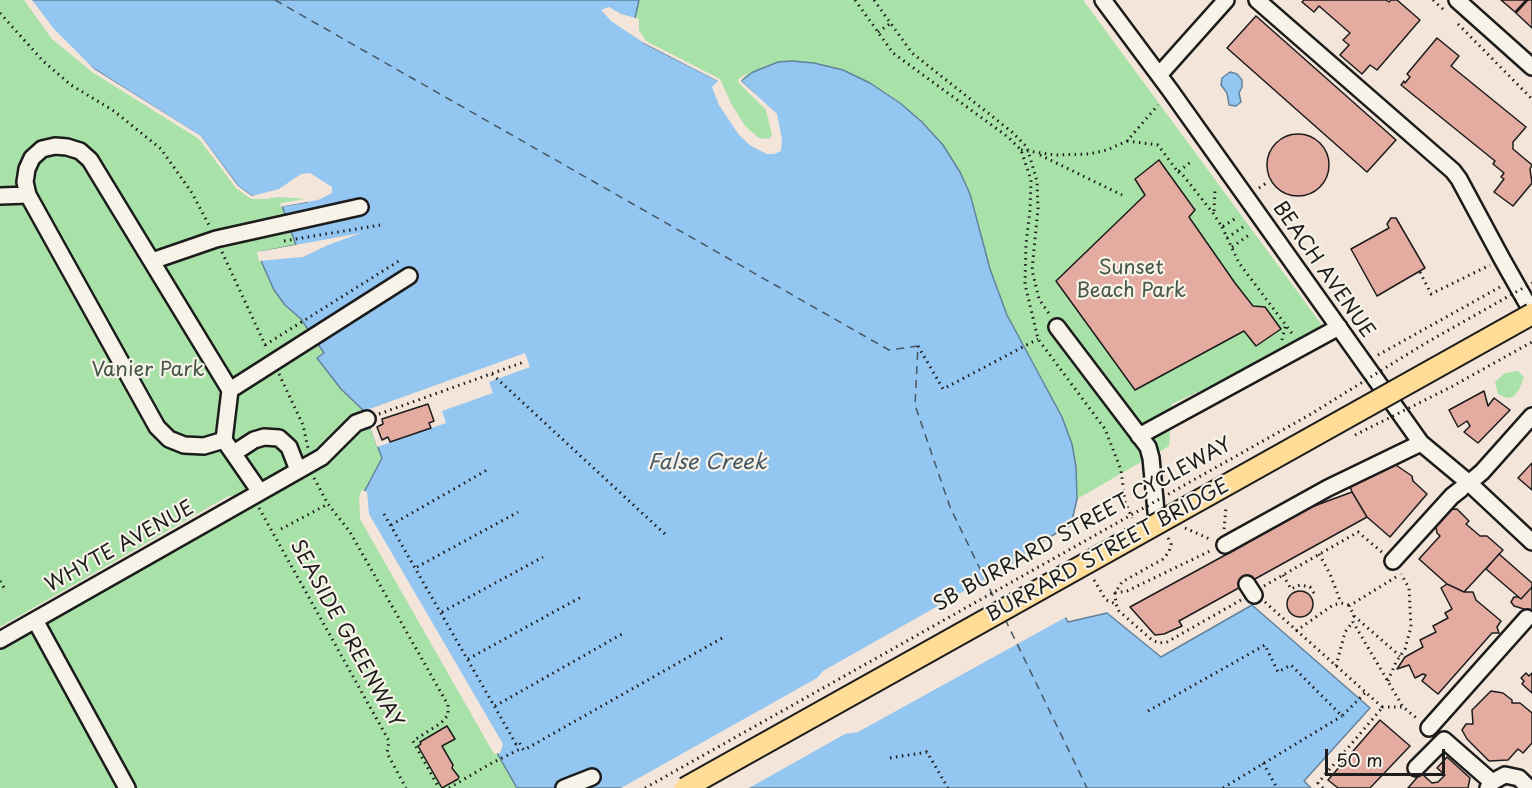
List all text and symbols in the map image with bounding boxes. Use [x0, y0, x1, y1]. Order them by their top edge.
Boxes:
street label: BEACH AVENUE [1267, 197, 1379, 343]
park label: Sunset Beach Park [1076, 256, 1186, 303]
park label: Vanier Park [92, 358, 204, 382]
street label: SB BURRARD STREET CYCLEWAY [930, 433, 1236, 617]
water label: False Creek [648, 450, 766, 476]
street label: BURRARD STREET BRIDGE [982, 474, 1234, 628]
street label: WHYTE AVENUE [42, 496, 198, 598]
street label: SEASIDE GREENWAY [284, 536, 408, 732]
scale bar [1328, 737, 1448, 775]
text: 50 m [1336, 746, 1383, 773]

